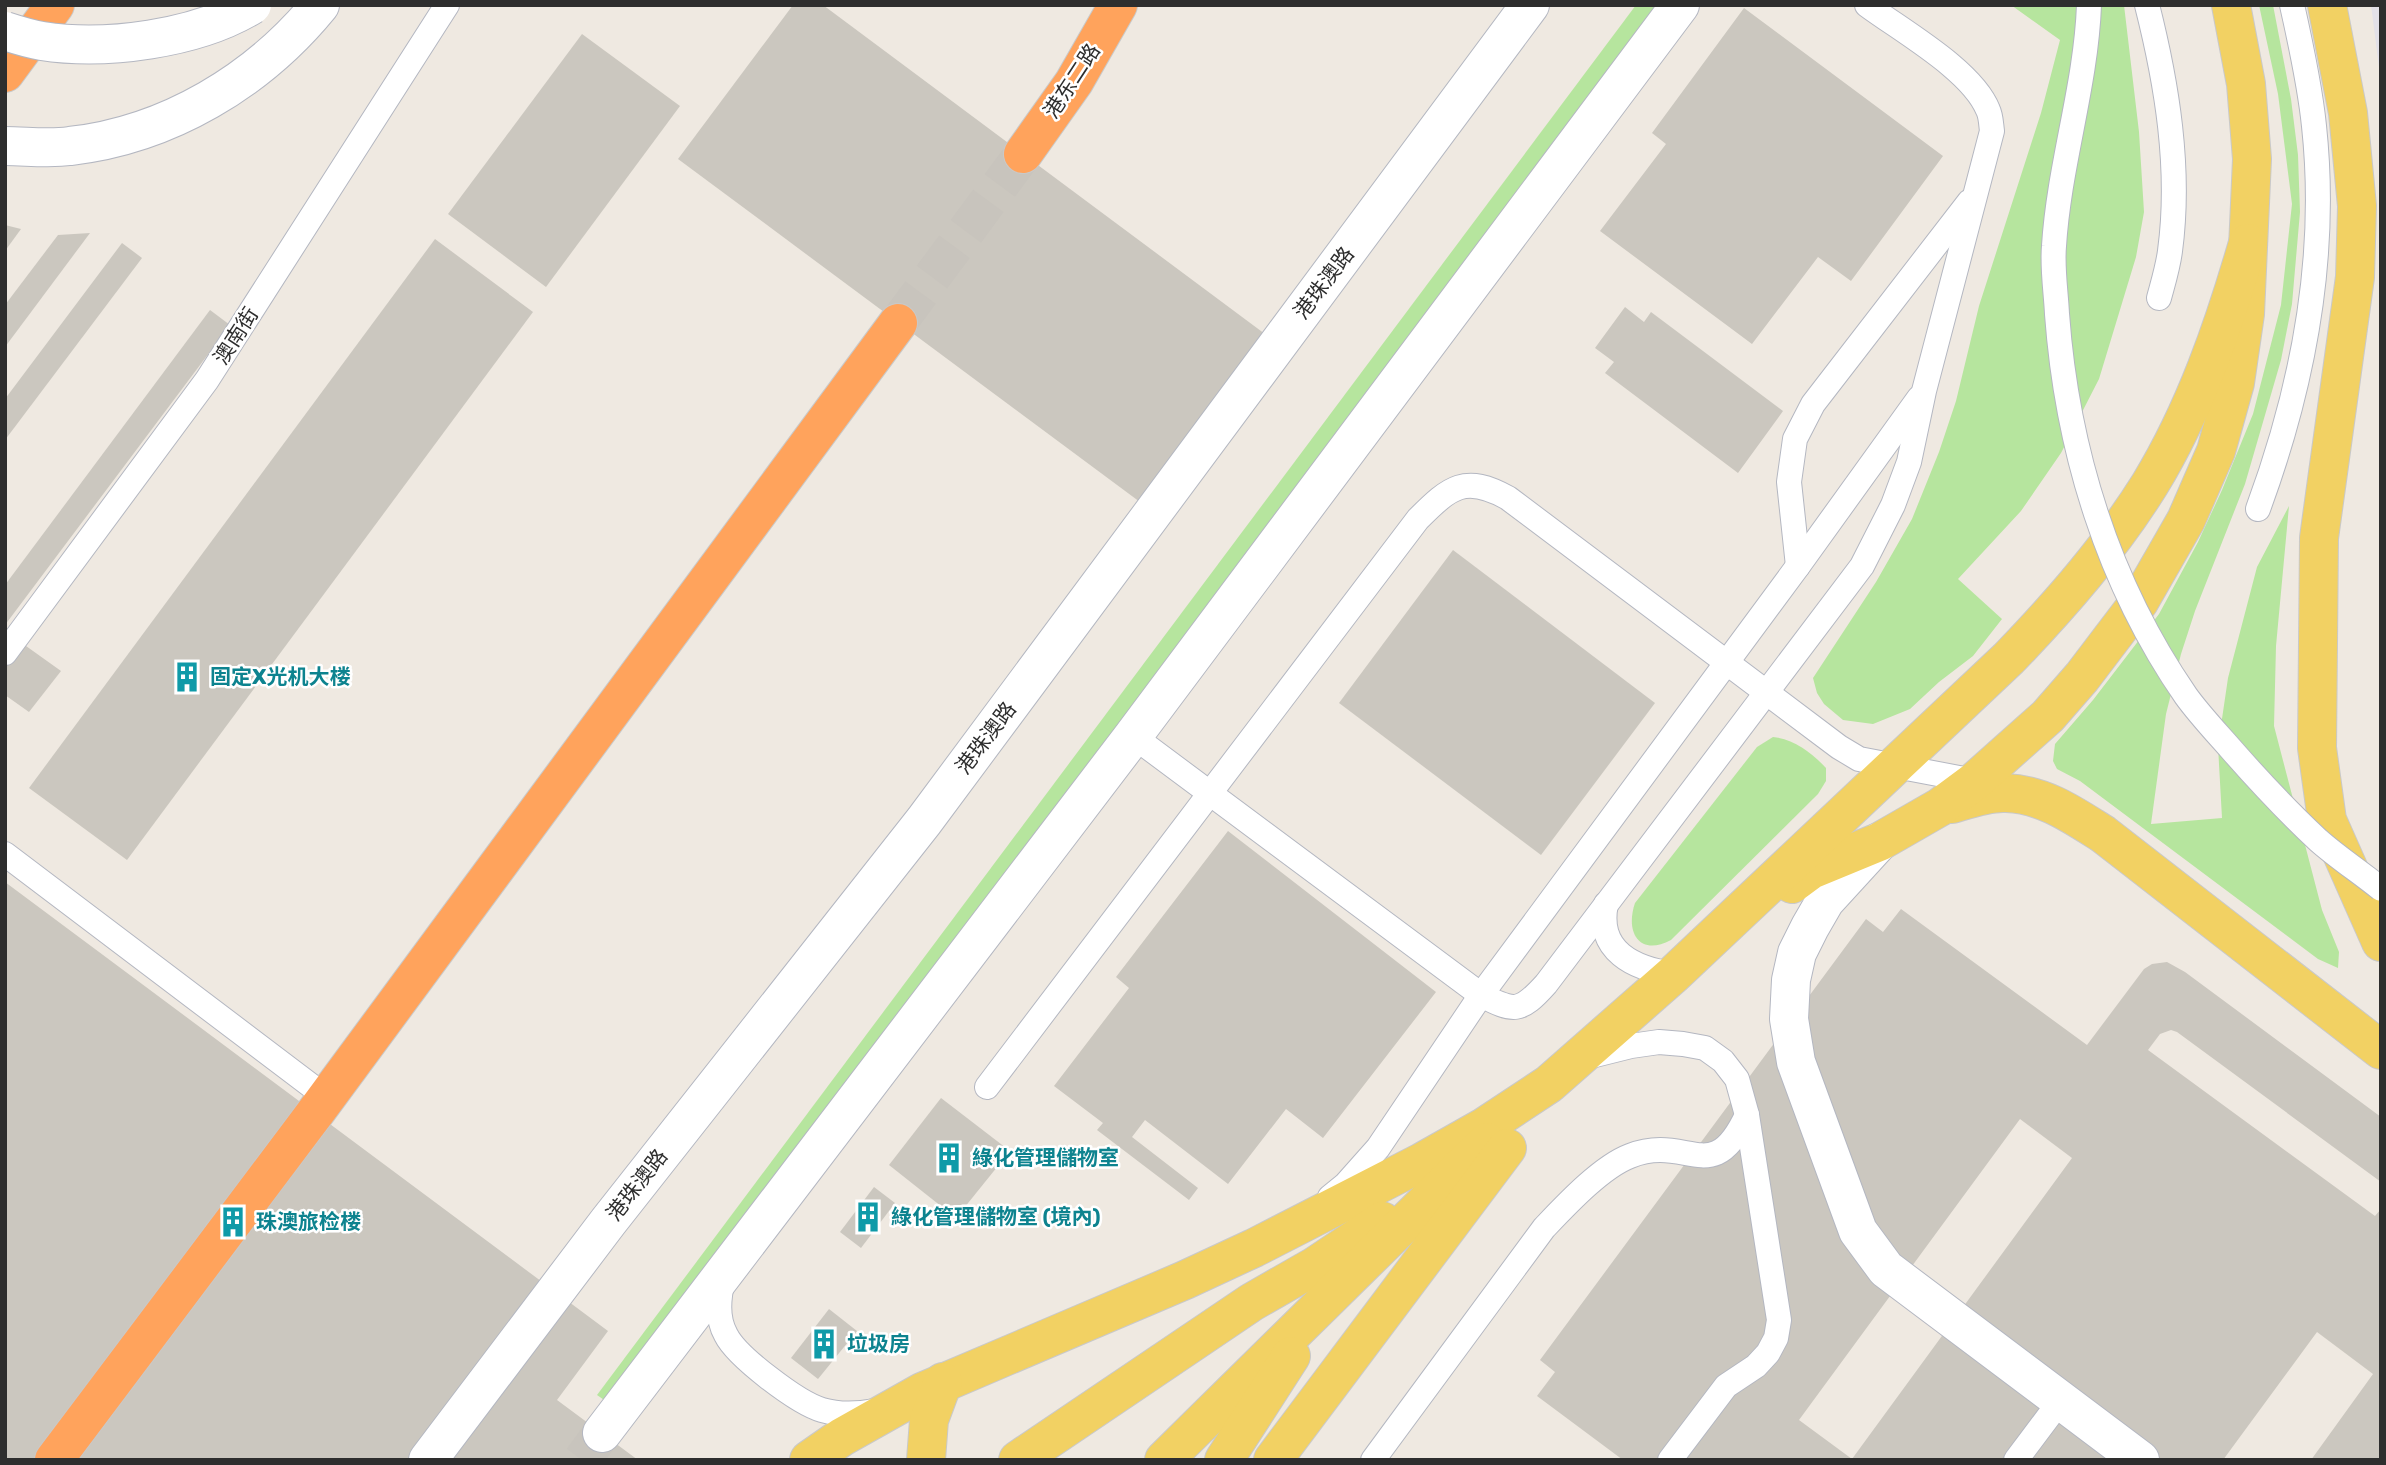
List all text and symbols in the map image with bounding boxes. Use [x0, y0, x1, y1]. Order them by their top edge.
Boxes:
street label: 港东二路 [1038, 39, 1105, 123]
street label: 港珠澳路 [1288, 242, 1359, 324]
street label: 澳南街 [208, 303, 263, 369]
building icon: 固定X光机大楼 [170, 660, 204, 694]
place label: 固定X光机大楼 [210, 664, 351, 689]
street label: 港珠澳路 [950, 697, 1021, 779]
building icon: 綠化管理儲物室 [932, 1141, 966, 1175]
street label: 港珠澳路 [601, 1144, 672, 1225]
place label: 綠化管理儲物室 [972, 1145, 1119, 1170]
building icon: 綠化管理儲物室 (境內) [851, 1200, 885, 1234]
place label: 綠化管理儲物室 (境內) [891, 1204, 1101, 1229]
building icon: 珠澳旅检楼 [216, 1205, 250, 1239]
place label: 珠澳旅检楼 [256, 1209, 361, 1234]
building icon: 垃圾房 [807, 1327, 841, 1361]
place label: 垃圾房 [847, 1331, 910, 1356]

